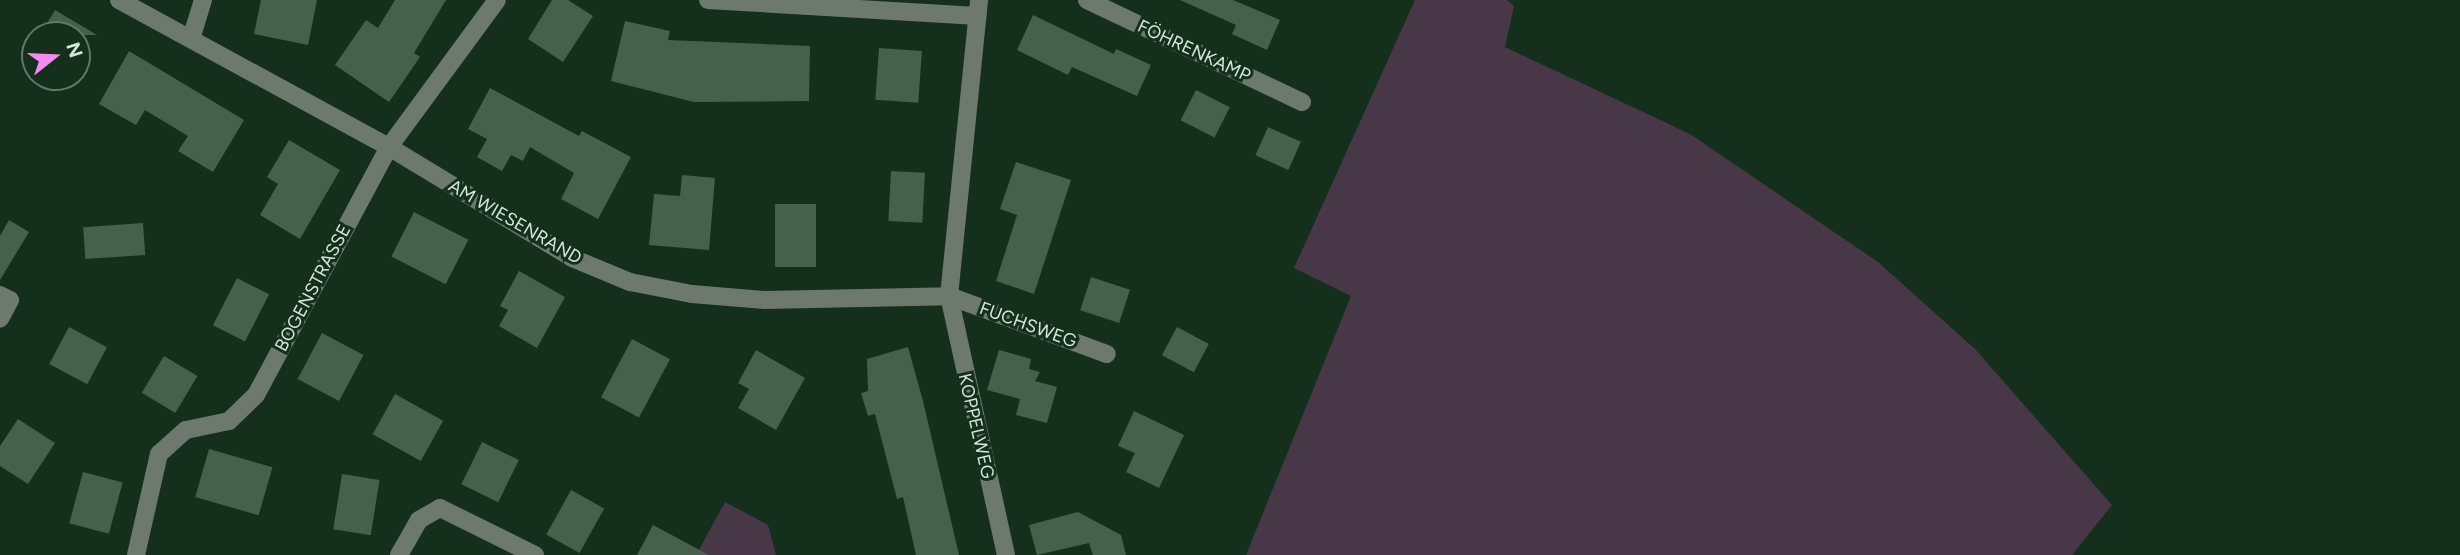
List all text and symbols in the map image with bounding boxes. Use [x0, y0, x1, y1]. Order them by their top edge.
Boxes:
street label: FÖHRENKAMP [1134, 15, 1254, 87]
north arrow [21, 21, 91, 91]
text: N [61, 39, 88, 61]
street label: AM WIESENRAND [445, 175, 585, 269]
street label: BOGENSTRASSE [270, 221, 356, 355]
street label: FUCHSWEG [977, 297, 1079, 353]
street label: KOPPELWEG [953, 371, 999, 481]

